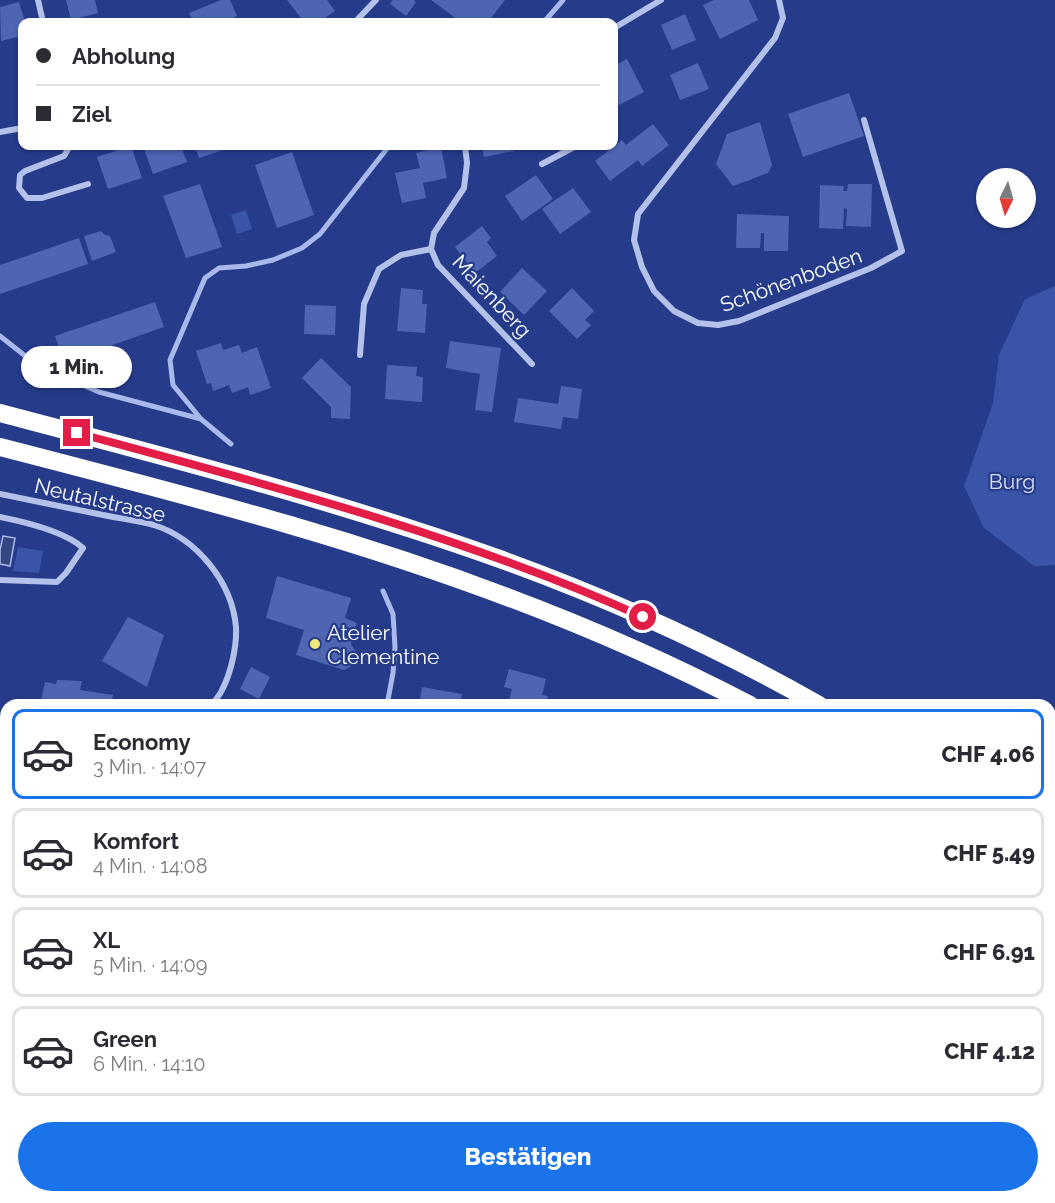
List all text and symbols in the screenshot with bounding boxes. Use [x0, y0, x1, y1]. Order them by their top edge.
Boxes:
text: Abholung [72, 43, 175, 69]
text: Ziel [72, 101, 112, 127]
north arrow [976, 168, 1036, 228]
map controls [976, 168, 1036, 228]
street label: Schönenboden [717, 243, 865, 317]
street label: Maienberg [447, 249, 537, 343]
callout: 1 Min. [22, 346, 132, 388]
text: 1 Min. [49, 355, 104, 379]
route end [63, 419, 90, 446]
park label: Burg [989, 469, 1035, 494]
street label: Neutalstrasse [32, 473, 168, 527]
route start [629, 603, 656, 630]
place label: Atelier Clementine [327, 620, 439, 669]
marker: Atelier Clementine [308, 637, 322, 651]
icon: car [21, 727, 75, 781]
text: Economy [93, 729, 191, 755]
text: CHF 4.06 [941, 741, 1035, 767]
text: 3 Min. · 14:07 [93, 755, 206, 779]
icon: car [21, 826, 75, 880]
text: Komfort [93, 828, 179, 854]
text: CHF 5.49 [943, 840, 1035, 866]
text: 4 Min. · 14:08 [93, 854, 208, 878]
icon: car [21, 925, 75, 979]
text: XL [93, 927, 120, 953]
text: CHF 6.91 [943, 939, 1035, 965]
text: 5 Min. · 14:09 [93, 953, 208, 977]
icon: car [21, 1024, 75, 1078]
text: Green [93, 1026, 157, 1052]
text: CHF 4.12 [944, 1038, 1035, 1064]
text: 6 Min. · 14:10 [93, 1052, 206, 1076]
button: Bestätigen [18, 1122, 1038, 1191]

